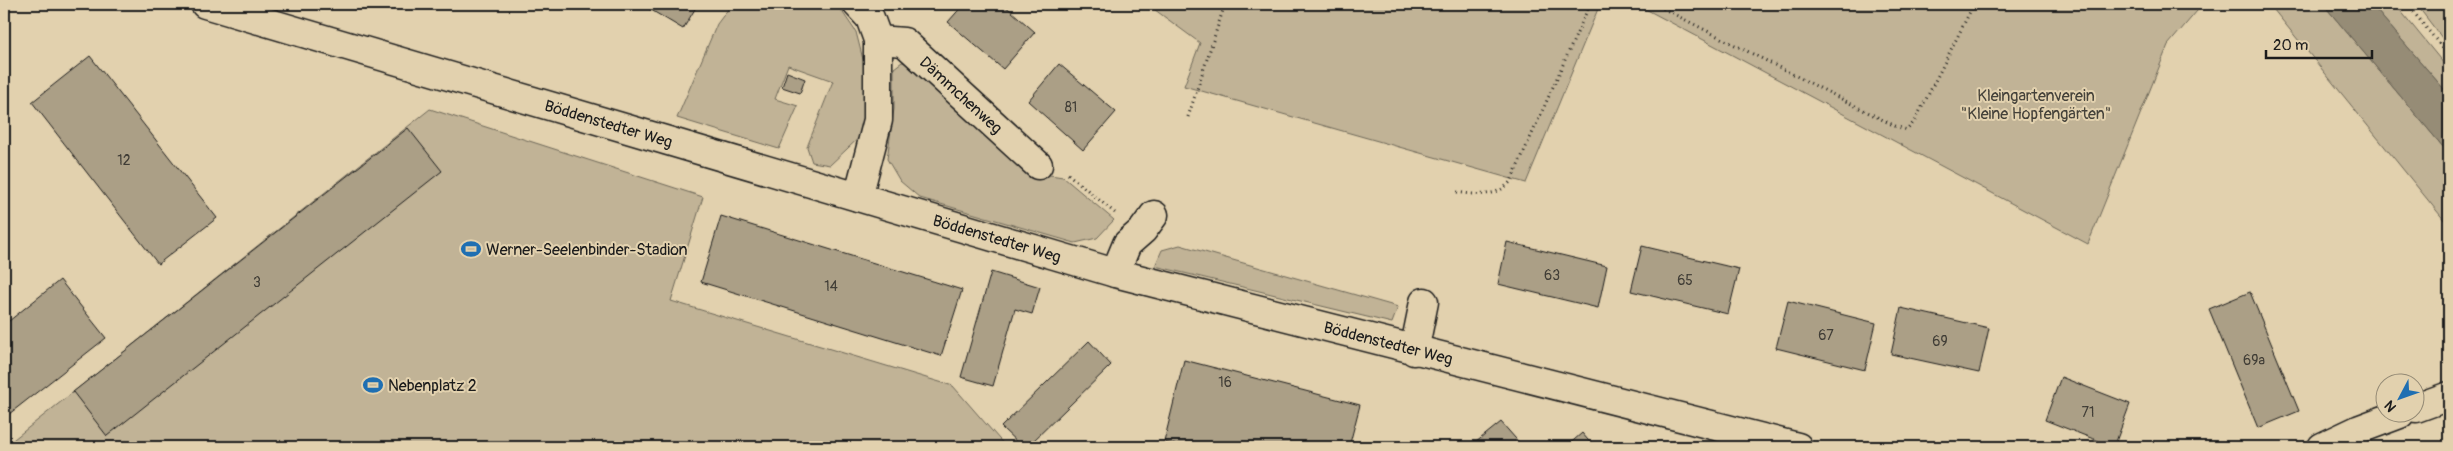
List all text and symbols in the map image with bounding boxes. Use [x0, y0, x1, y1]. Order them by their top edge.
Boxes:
scale bar [2266, 28, 2372, 60]
text: 20 m [2273, 36, 2308, 55]
street label: Dämmchenweg [915, 53, 1006, 138]
park label: Kleingartenverein "Kleine Hopfengärten" [1961, 86, 2111, 124]
street label: Böddenstedter Weg [542, 96, 675, 153]
house number: 81 [1065, 99, 1077, 116]
house number: 12 [117, 152, 131, 169]
street label: Böddenstedter Weg [930, 211, 1063, 267]
sports icon: Werner-Seelenbinder-Stadion [460, 238, 482, 260]
place label: Werner-Seelenbinder-Stadion [486, 240, 688, 260]
house number: 63 [1544, 267, 1560, 284]
house number: 65 [1677, 272, 1693, 289]
house number: 3 [253, 274, 261, 291]
house number: 14 [824, 278, 838, 295]
street label: Böddenstedter Weg [1321, 318, 1455, 370]
house number: 67 [1818, 327, 1834, 344]
house number: 69 [1932, 333, 1948, 350]
house number: 69a [2243, 352, 2265, 369]
sports icon: Nebenplatz 2 [362, 374, 384, 396]
house number: 16 [1218, 374, 1232, 391]
north arrow [2376, 374, 2426, 424]
place label: Nebenplatz 2 [388, 376, 477, 396]
text: N [2381, 397, 2400, 415]
house number: 71 [2082, 404, 2094, 421]

